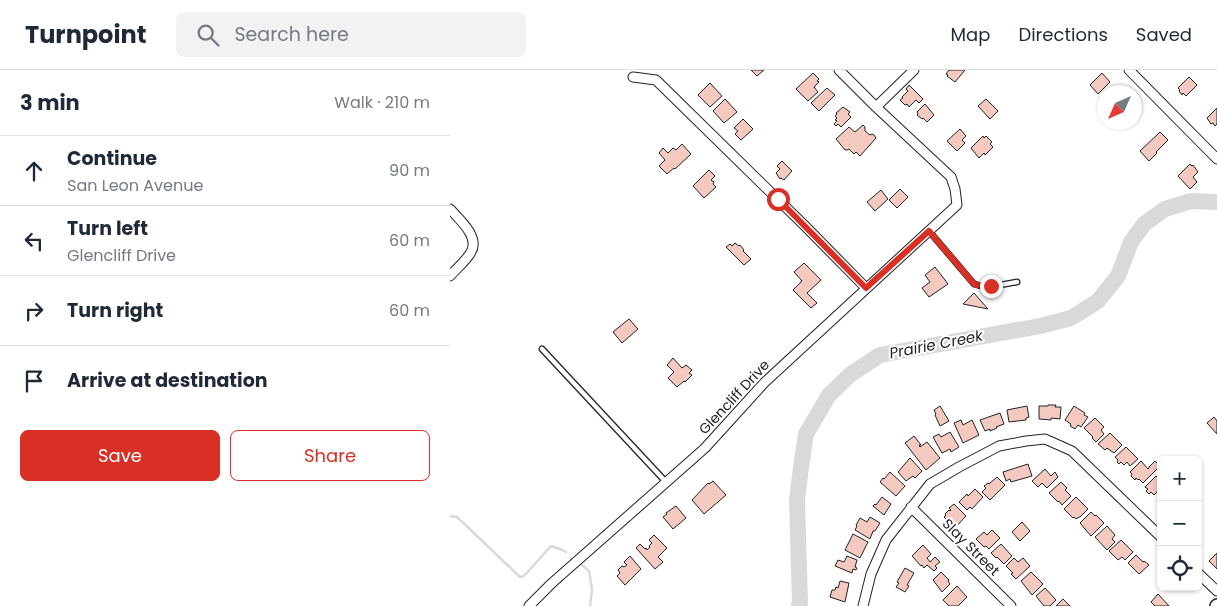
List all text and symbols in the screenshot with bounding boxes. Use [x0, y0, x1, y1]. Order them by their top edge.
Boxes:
search box [176, 12, 526, 57]
text: Turnpoint [25, 18, 146, 51]
icon: search [194, 21, 222, 49]
text: Search here [234, 21, 349, 48]
text: Map [951, 22, 990, 47]
text: Directions [1018, 22, 1108, 47]
text: Saved [1136, 22, 1192, 47]
north arrow [1097, 85, 1142, 130]
text: 3 min [20, 88, 80, 117]
text: Walk · 210 m [334, 91, 430, 114]
text: Continue [67, 145, 157, 172]
icon: ahead [20, 157, 48, 185]
text: 90 m [389, 159, 430, 182]
text: San Leon Avenue [67, 174, 203, 197]
route start [767, 188, 790, 211]
text: Turn left [67, 215, 148, 242]
icon: left [20, 227, 48, 255]
text: 60 m [389, 229, 430, 252]
text: Glencliff Drive [67, 244, 176, 267]
route end [980, 275, 1003, 298]
icon: right [20, 297, 48, 325]
text: Turn right [67, 297, 163, 324]
text: 60 m [389, 299, 430, 322]
water label: Prairie Creek [888, 324, 986, 363]
street label: Glencliff Drive [694, 355, 774, 439]
icon: arrive [20, 367, 48, 395]
text: Arrive at destination [67, 367, 268, 394]
button: Save [20, 430, 220, 481]
button: Share [230, 430, 430, 481]
map controls [1157, 456, 1202, 591]
button: + [1157, 456, 1202, 501]
button: − [1157, 501, 1202, 546]
street label: Slay Street [938, 514, 1004, 580]
button: locate [1157, 546, 1202, 591]

